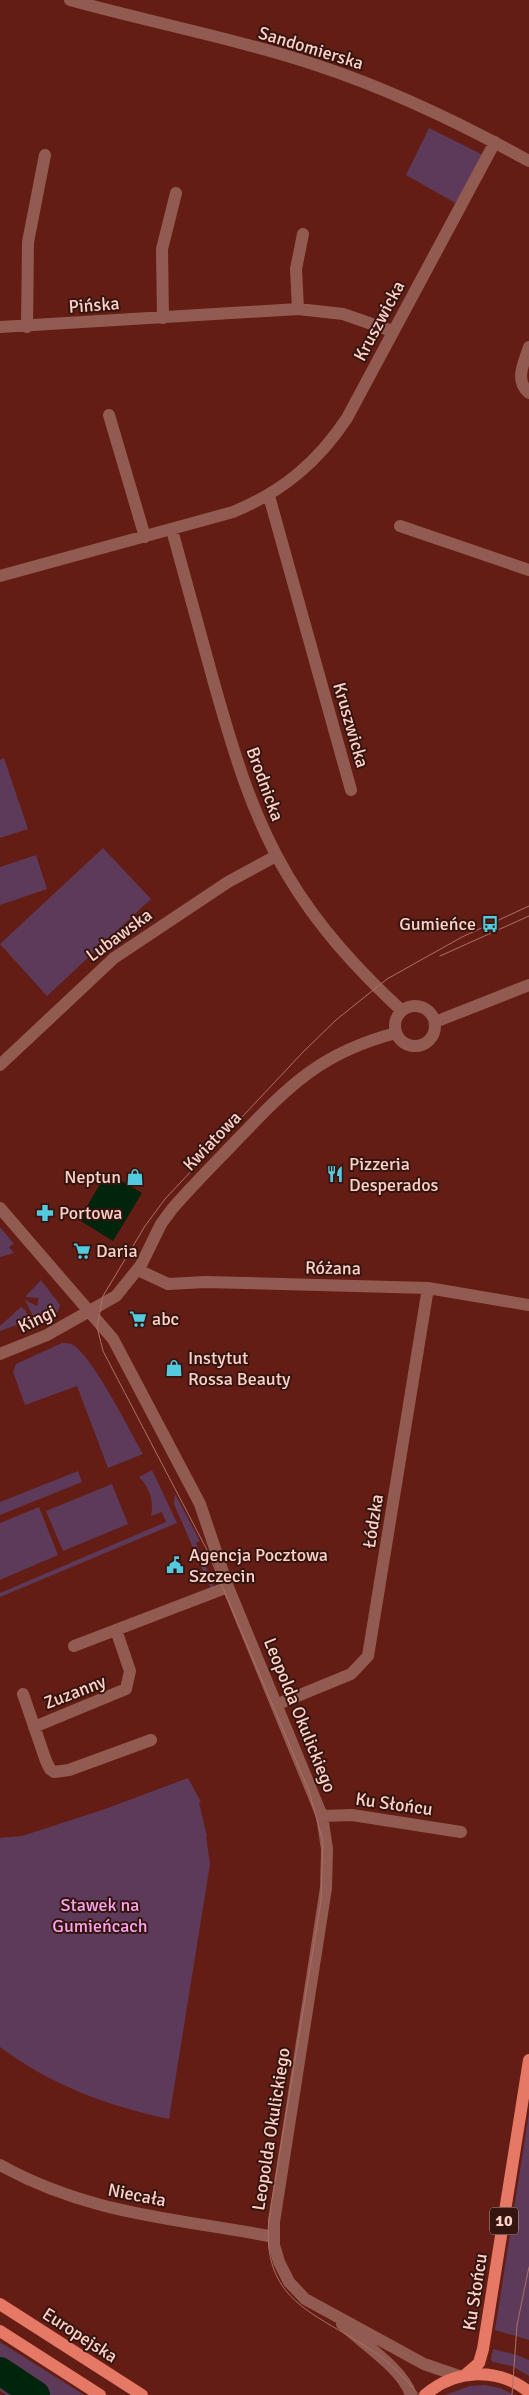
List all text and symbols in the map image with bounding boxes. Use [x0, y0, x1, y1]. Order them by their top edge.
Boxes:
street label: Sandomierska [256, 22, 366, 74]
street label: Kruszwicka [349, 277, 409, 365]
street label: Pińska [68, 292, 120, 318]
street label: Kruszwicka [328, 680, 374, 770]
street label: Brodnicka [241, 744, 289, 824]
street label: Lubawska [82, 904, 156, 966]
place label: Gumieńce [399, 913, 476, 935]
bus stop icon: Gumieńce [480, 914, 500, 934]
street label: Kwiatowa [178, 1107, 246, 1175]
place label: Pizzeria Desperados [349, 1153, 439, 1196]
restaurant icon: Pizzeria Desperados [325, 1164, 345, 1184]
place label: Neptun [64, 1166, 121, 1188]
shop icon: Neptun [125, 1167, 145, 1187]
place label: Portowa [59, 1202, 122, 1224]
pharmacy icon: Portowa [35, 1203, 55, 1223]
place label: Daria [96, 1240, 138, 1262]
supermarket icon: Daria [72, 1241, 92, 1261]
street label: Różana [305, 1257, 361, 1279]
street label: Kingi [14, 1300, 60, 1338]
place label: abc [152, 1308, 179, 1330]
supermarket icon: abc [128, 1309, 148, 1329]
place label: Instytut Rossa Beauty [188, 1347, 291, 1390]
shop icon: Instytut Rossa Beauty [164, 1358, 184, 1378]
street label: Łódzka [358, 1493, 388, 1549]
place label: Agencja Pocztowa Szczecin [189, 1544, 328, 1587]
public building icon: Agencja Pocztowa Szczecin [165, 1555, 185, 1575]
street label: Leopolda Okulickiego [259, 1635, 341, 1795]
street label: Zuzanny [41, 1670, 110, 1714]
street label: Ku Słońcu [354, 1788, 434, 1820]
park label: Stawek na Gumieńcach [52, 1894, 148, 1937]
street label: Leopolda Okulickiego [247, 2046, 295, 2212]
street label: Niecała [106, 2179, 168, 2211]
road number: 10 [490, 2208, 518, 2234]
street label: Ku Słońcu [458, 2252, 492, 2332]
street label: Europejska [38, 2303, 122, 2367]

